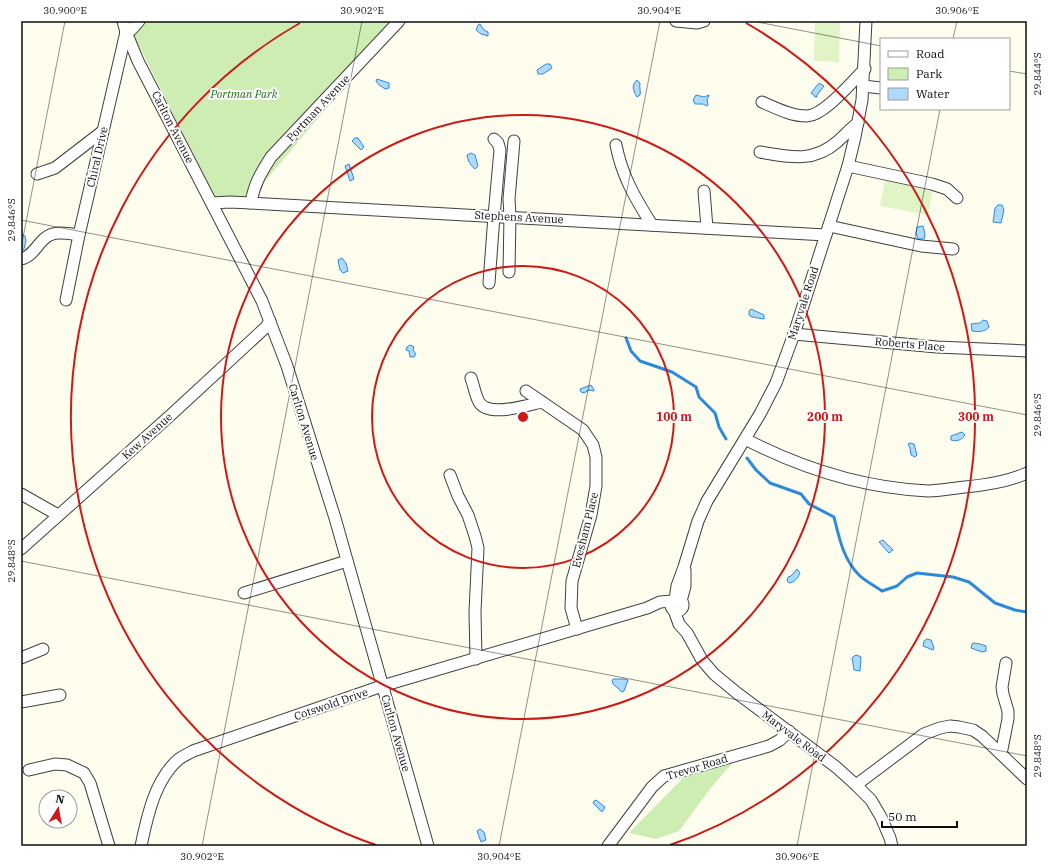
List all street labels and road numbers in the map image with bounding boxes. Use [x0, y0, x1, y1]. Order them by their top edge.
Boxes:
street label: Portman Avenue [283, 72, 353, 144]
street label: Carlton Avenue [149, 88, 197, 166]
street label: Chiral Drive [83, 125, 111, 189]
street label: Stephens Avenue [474, 208, 564, 226]
street label: Maryvale Road [784, 264, 822, 342]
street label: Roberts Place [874, 334, 946, 354]
street label: Carlton Avenue [286, 382, 322, 462]
street label: Kew Avenue [119, 410, 175, 462]
street label: Evesham Place [569, 491, 601, 569]
street label: Cotswold Drive [292, 685, 370, 723]
street label: Carlton Avenue [378, 693, 414, 773]
street label: Maryvale Road [759, 707, 829, 765]
street label: Trevor Road [665, 751, 730, 783]

